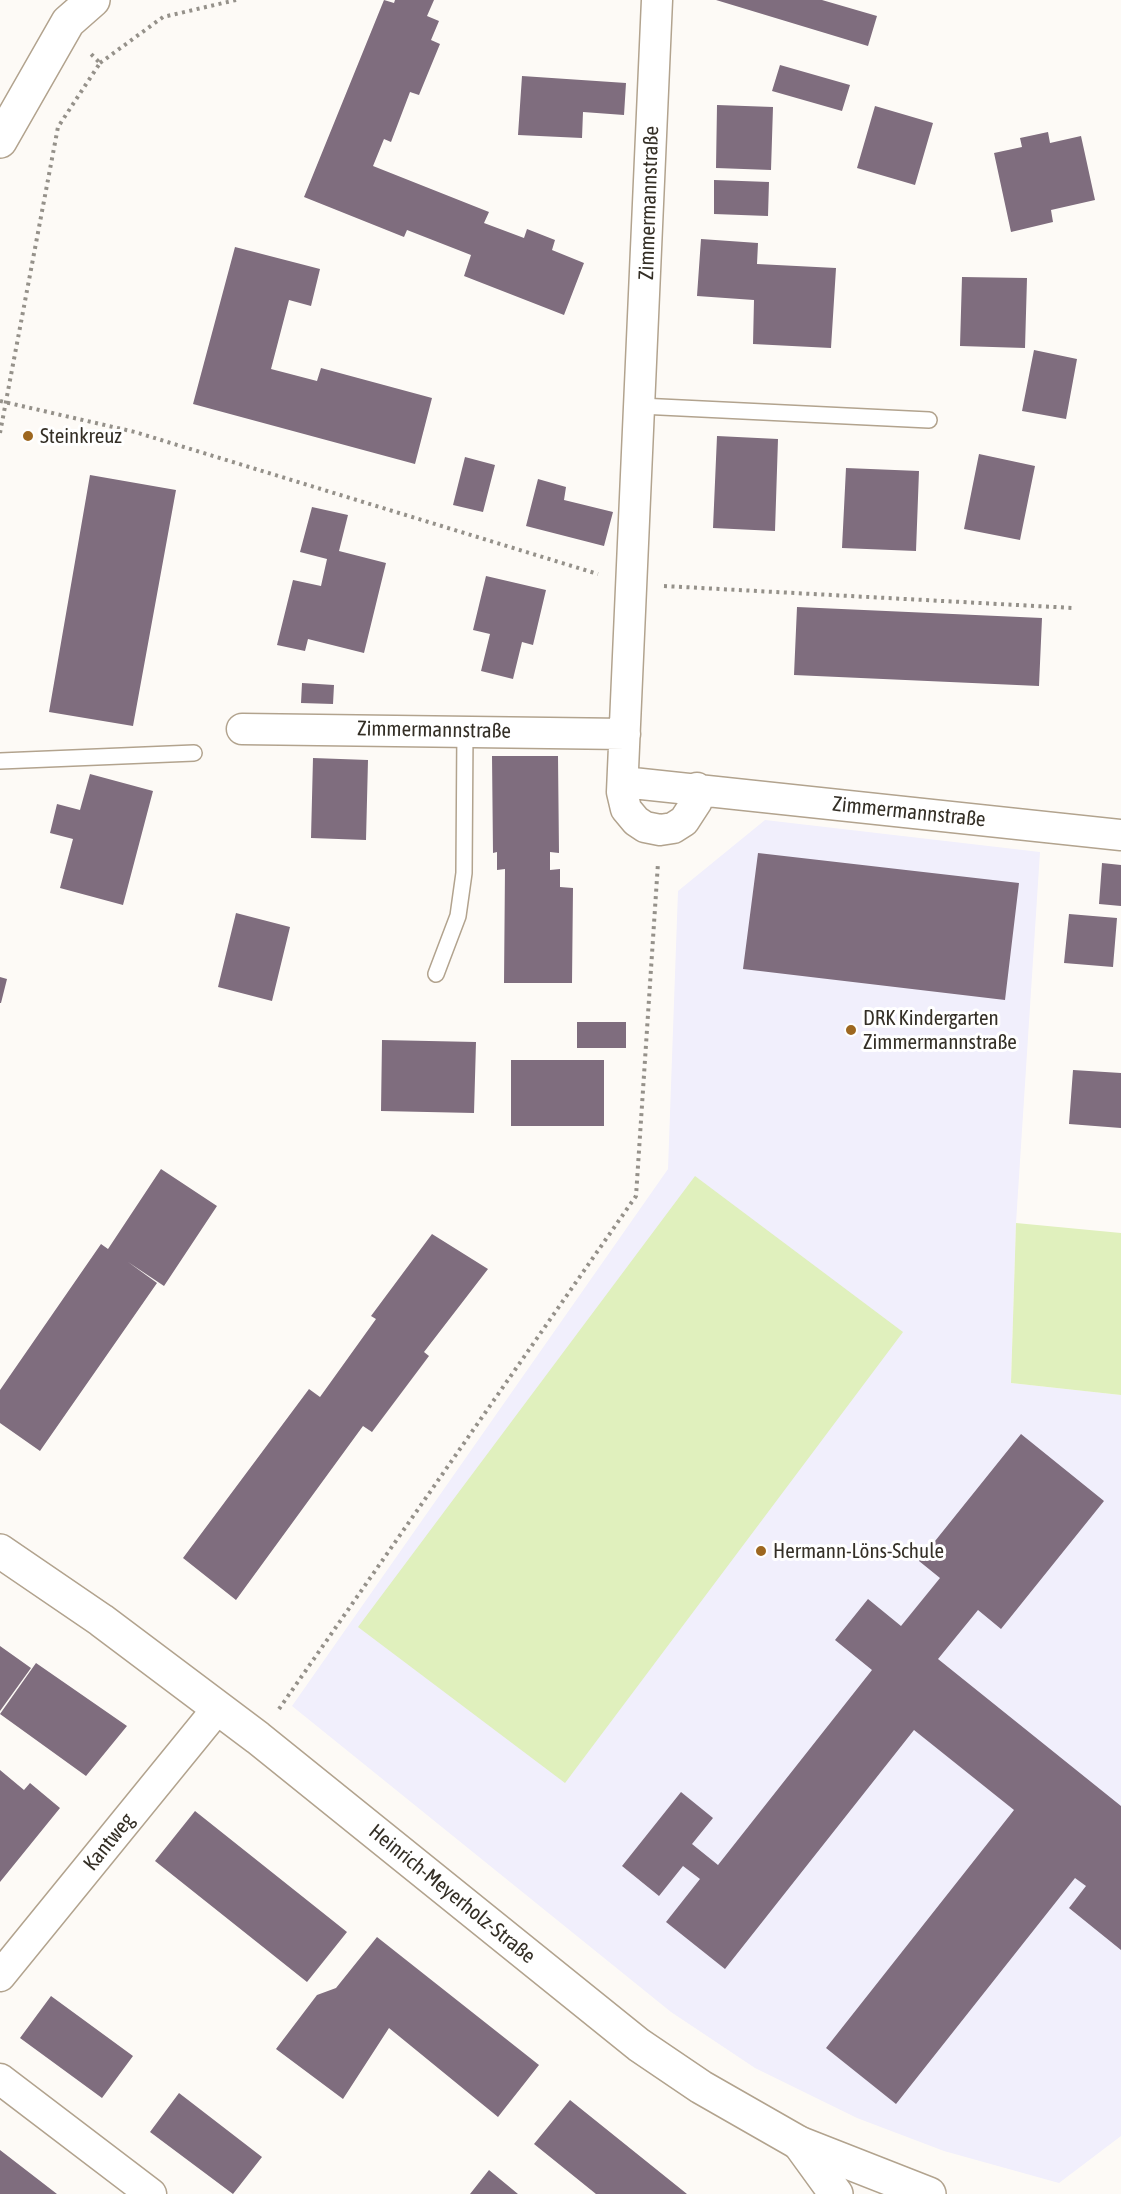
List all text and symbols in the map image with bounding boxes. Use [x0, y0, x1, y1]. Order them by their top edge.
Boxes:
street label: Zimmermannstraße [634, 126, 664, 280]
place label: Steinkreuz [40, 423, 122, 449]
marker: Steinkreuz [21, 429, 35, 443]
street label: Zimmermannstraße [357, 716, 511, 744]
street label: Zimmermannstraße [831, 791, 987, 833]
place label: DRK Kindergarten Zimmermannstraße [863, 1005, 1017, 1055]
marker: DRK Kindergarten Zimmermannstraße [844, 1023, 858, 1037]
place label: Hermann-Löns-Schule [773, 1538, 944, 1564]
marker: Hermann-Löns-Schule [754, 1544, 768, 1558]
street label: Kantweg [78, 1808, 140, 1876]
street label: Heinrich-Meyerholz-Straße [364, 1819, 540, 1969]

